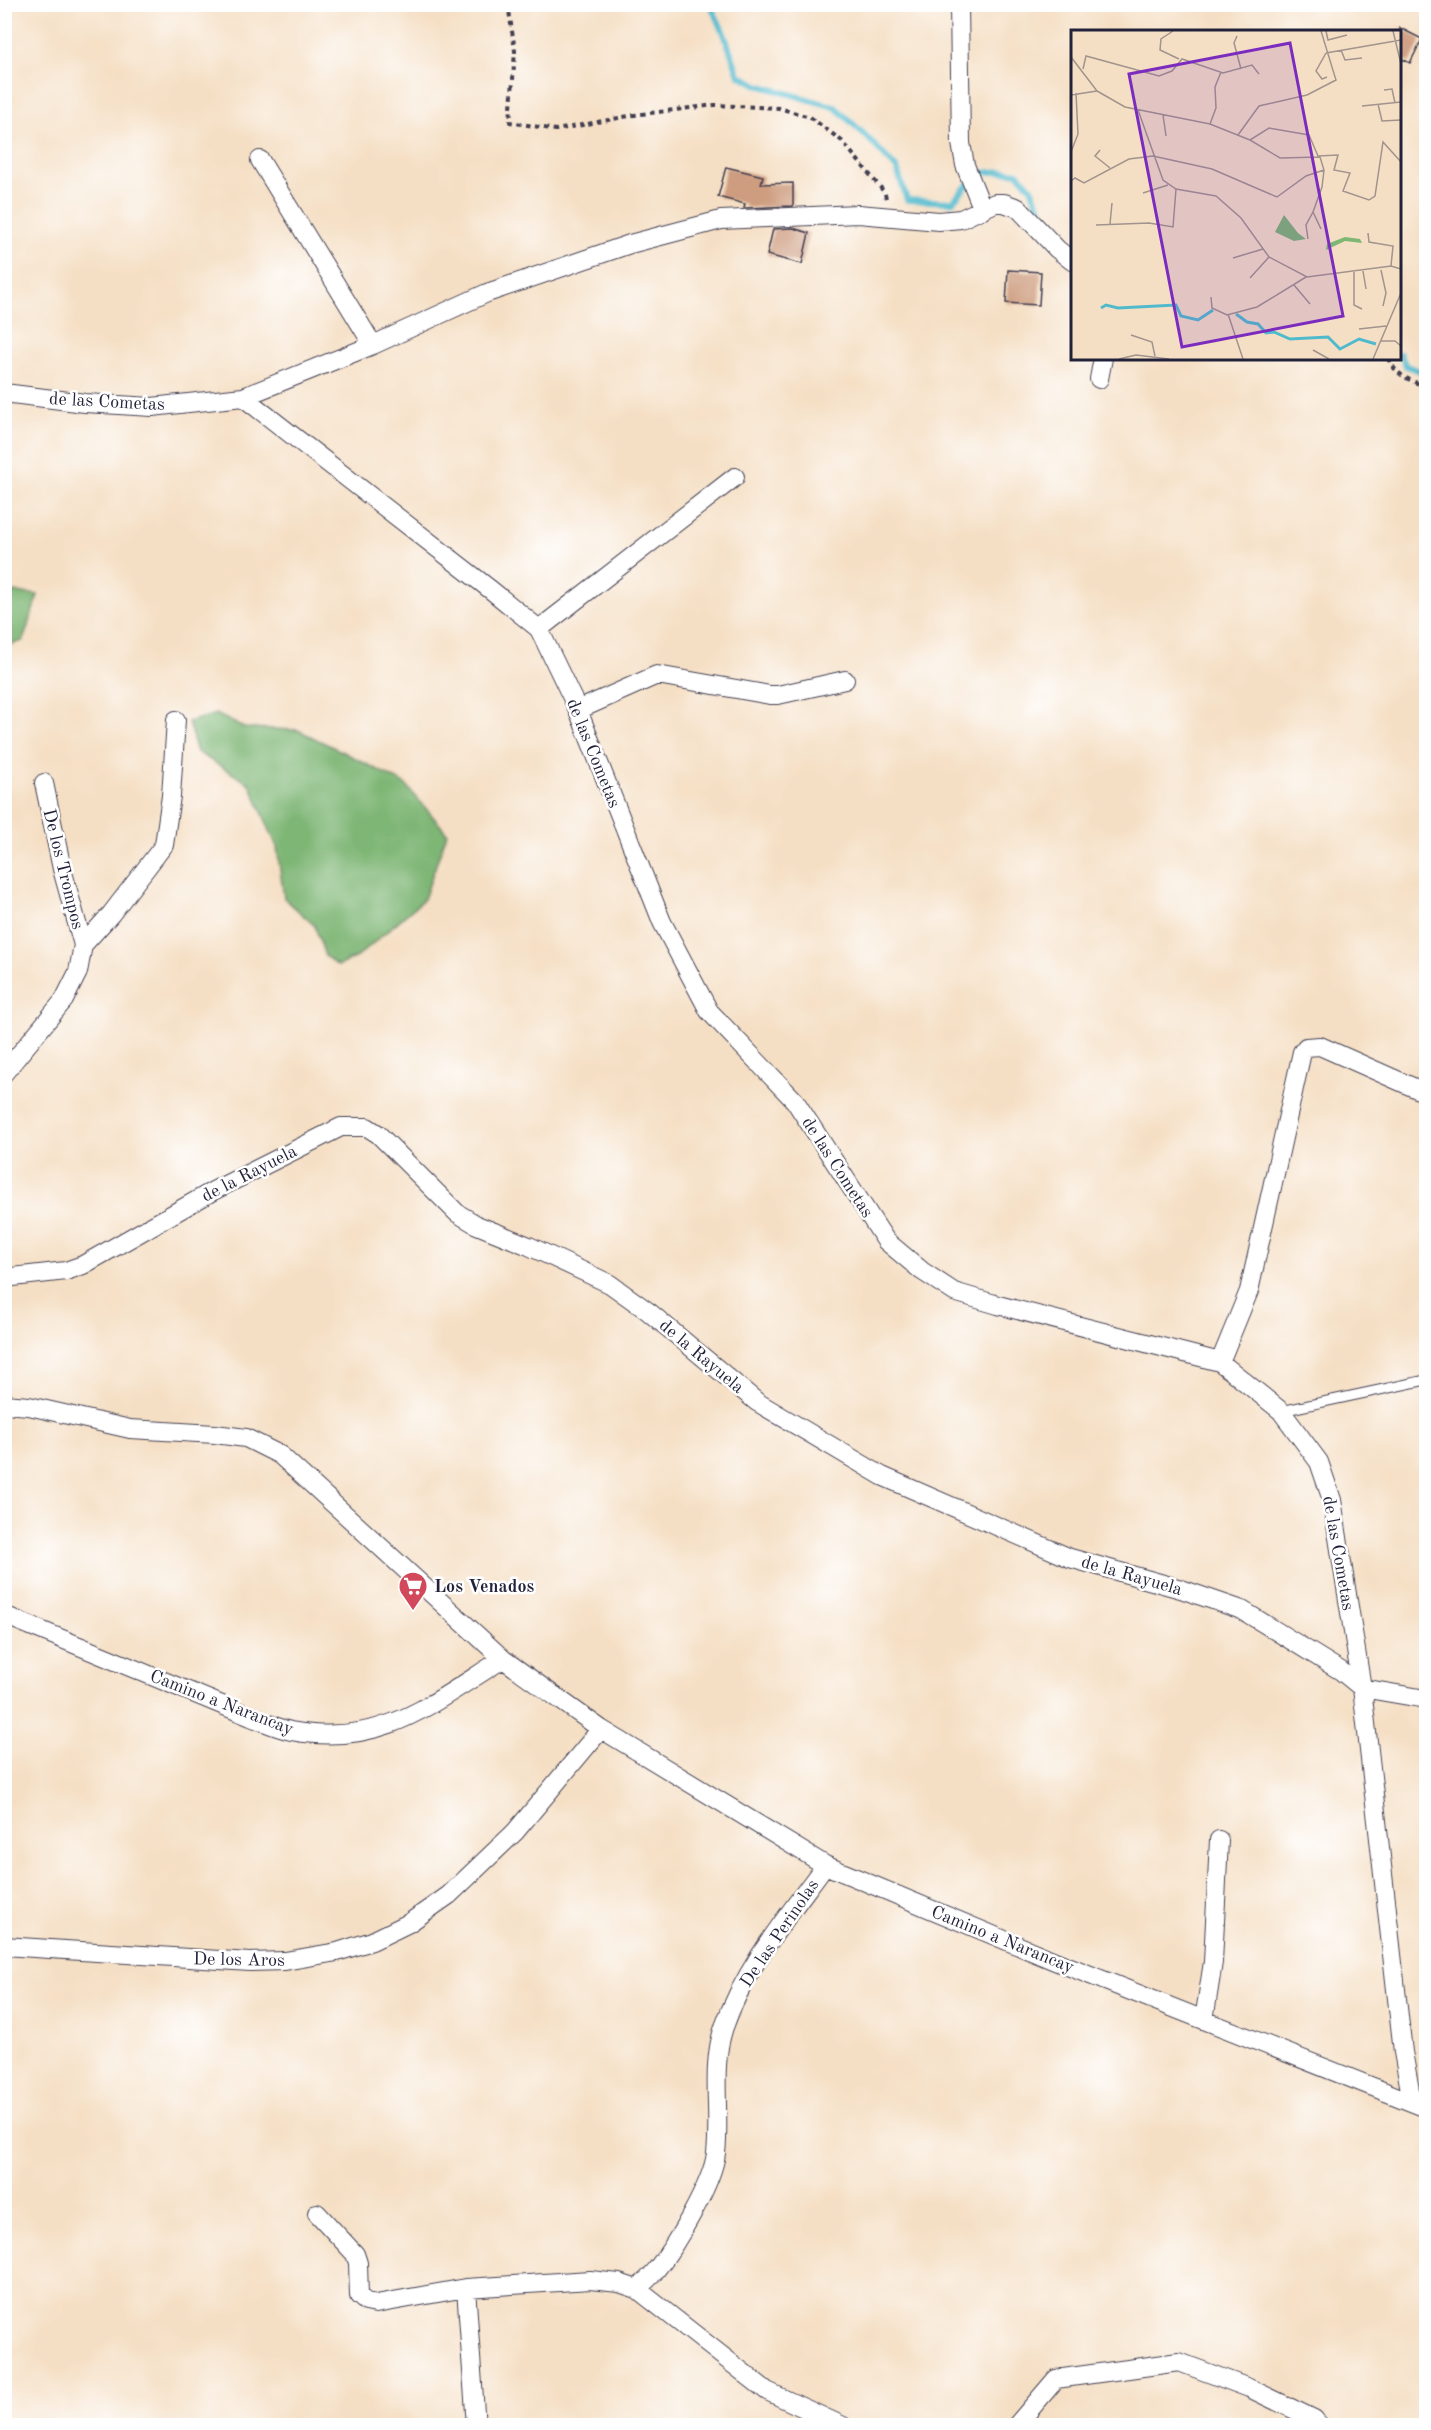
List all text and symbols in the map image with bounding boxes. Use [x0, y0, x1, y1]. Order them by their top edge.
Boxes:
inset map [1071, 30, 1401, 360]
street label: de las Cometas [49, 390, 165, 414]
street label: de las Cometas [563, 696, 623, 811]
street label: De los Trompos [39, 807, 87, 932]
street label: de las Cometas [798, 1114, 876, 1221]
street label: de la Rayuela [199, 1142, 300, 1206]
street label: de la Rayuela [656, 1316, 747, 1397]
street label: de las Cometas [1319, 1495, 1357, 1612]
street label: de la Rayuela [1079, 1553, 1184, 1599]
supermarket icon: Los Venados [397, 1570, 429, 1612]
place label: Los Venados [434, 1578, 534, 1596]
street label: Camino a Narancay [147, 1667, 296, 1739]
street label: De las Perinolas [737, 1876, 823, 1991]
street label: Camino a Narancay [929, 1903, 1077, 1977]
street label: De los Aros [193, 1950, 285, 1970]

